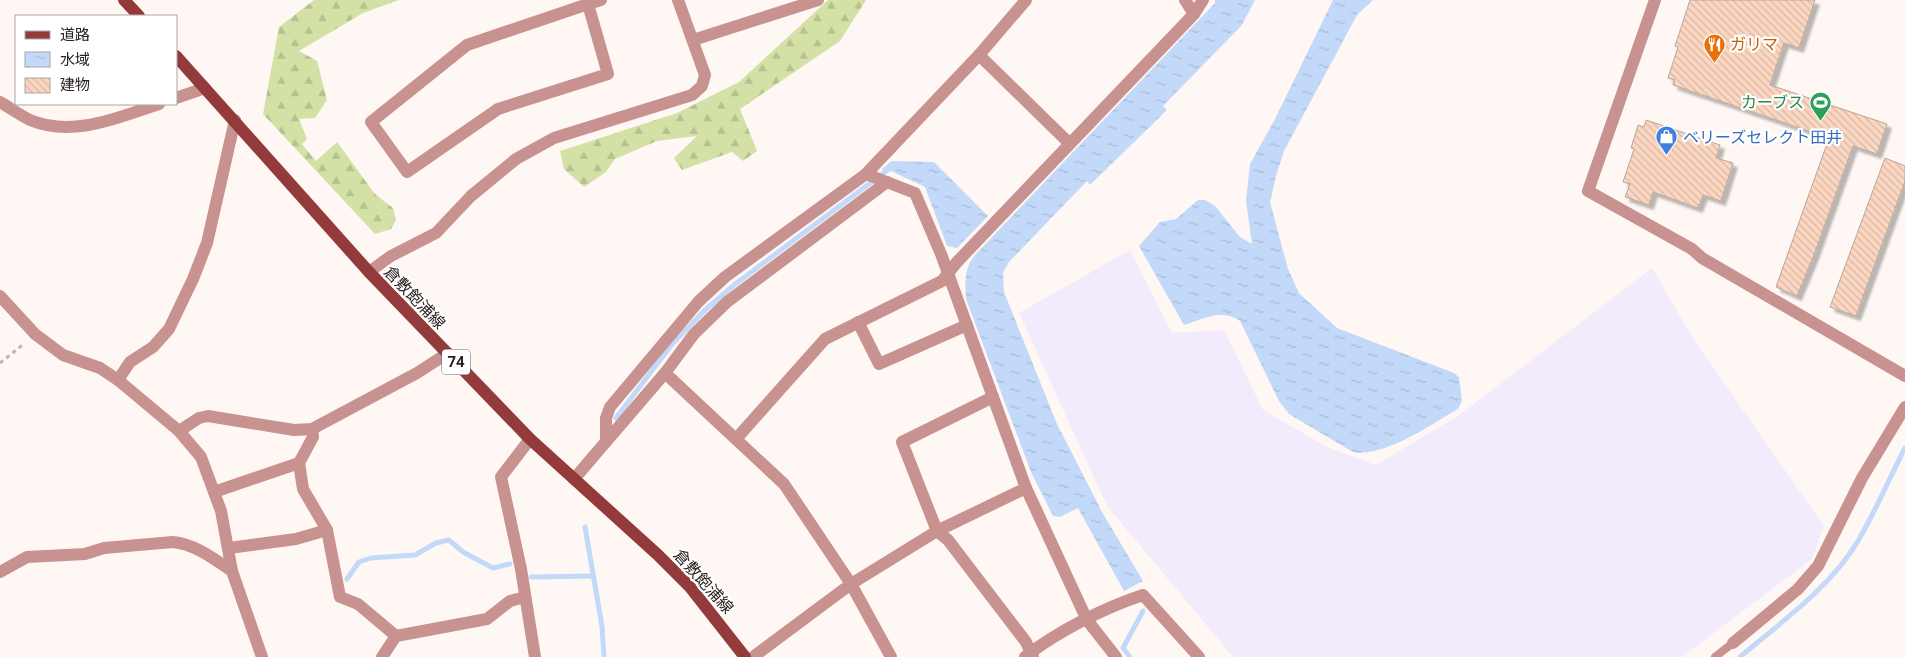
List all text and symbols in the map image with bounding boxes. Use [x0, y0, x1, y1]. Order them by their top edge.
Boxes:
legend [15, 15, 178, 105]
text: 道路 [60, 26, 90, 44]
restaurant icon: ガリマ [1702, 32, 1726, 63]
place label: ガリマ [1730, 35, 1778, 54]
text: 水域 [60, 51, 90, 69]
text: 建物 [60, 76, 90, 94]
sports icon: カーブス [1808, 90, 1832, 121]
place label: カーブス [1741, 93, 1804, 112]
shop icon: ベリーズセレクト田井 [1655, 125, 1679, 156]
place label: ベリーズセレクト田井 [1683, 128, 1842, 147]
street label: 倉敷飽浦線 [380, 262, 449, 333]
road number: 74 [442, 350, 470, 374]
street label: 倉敷飽浦線 [670, 545, 737, 617]

